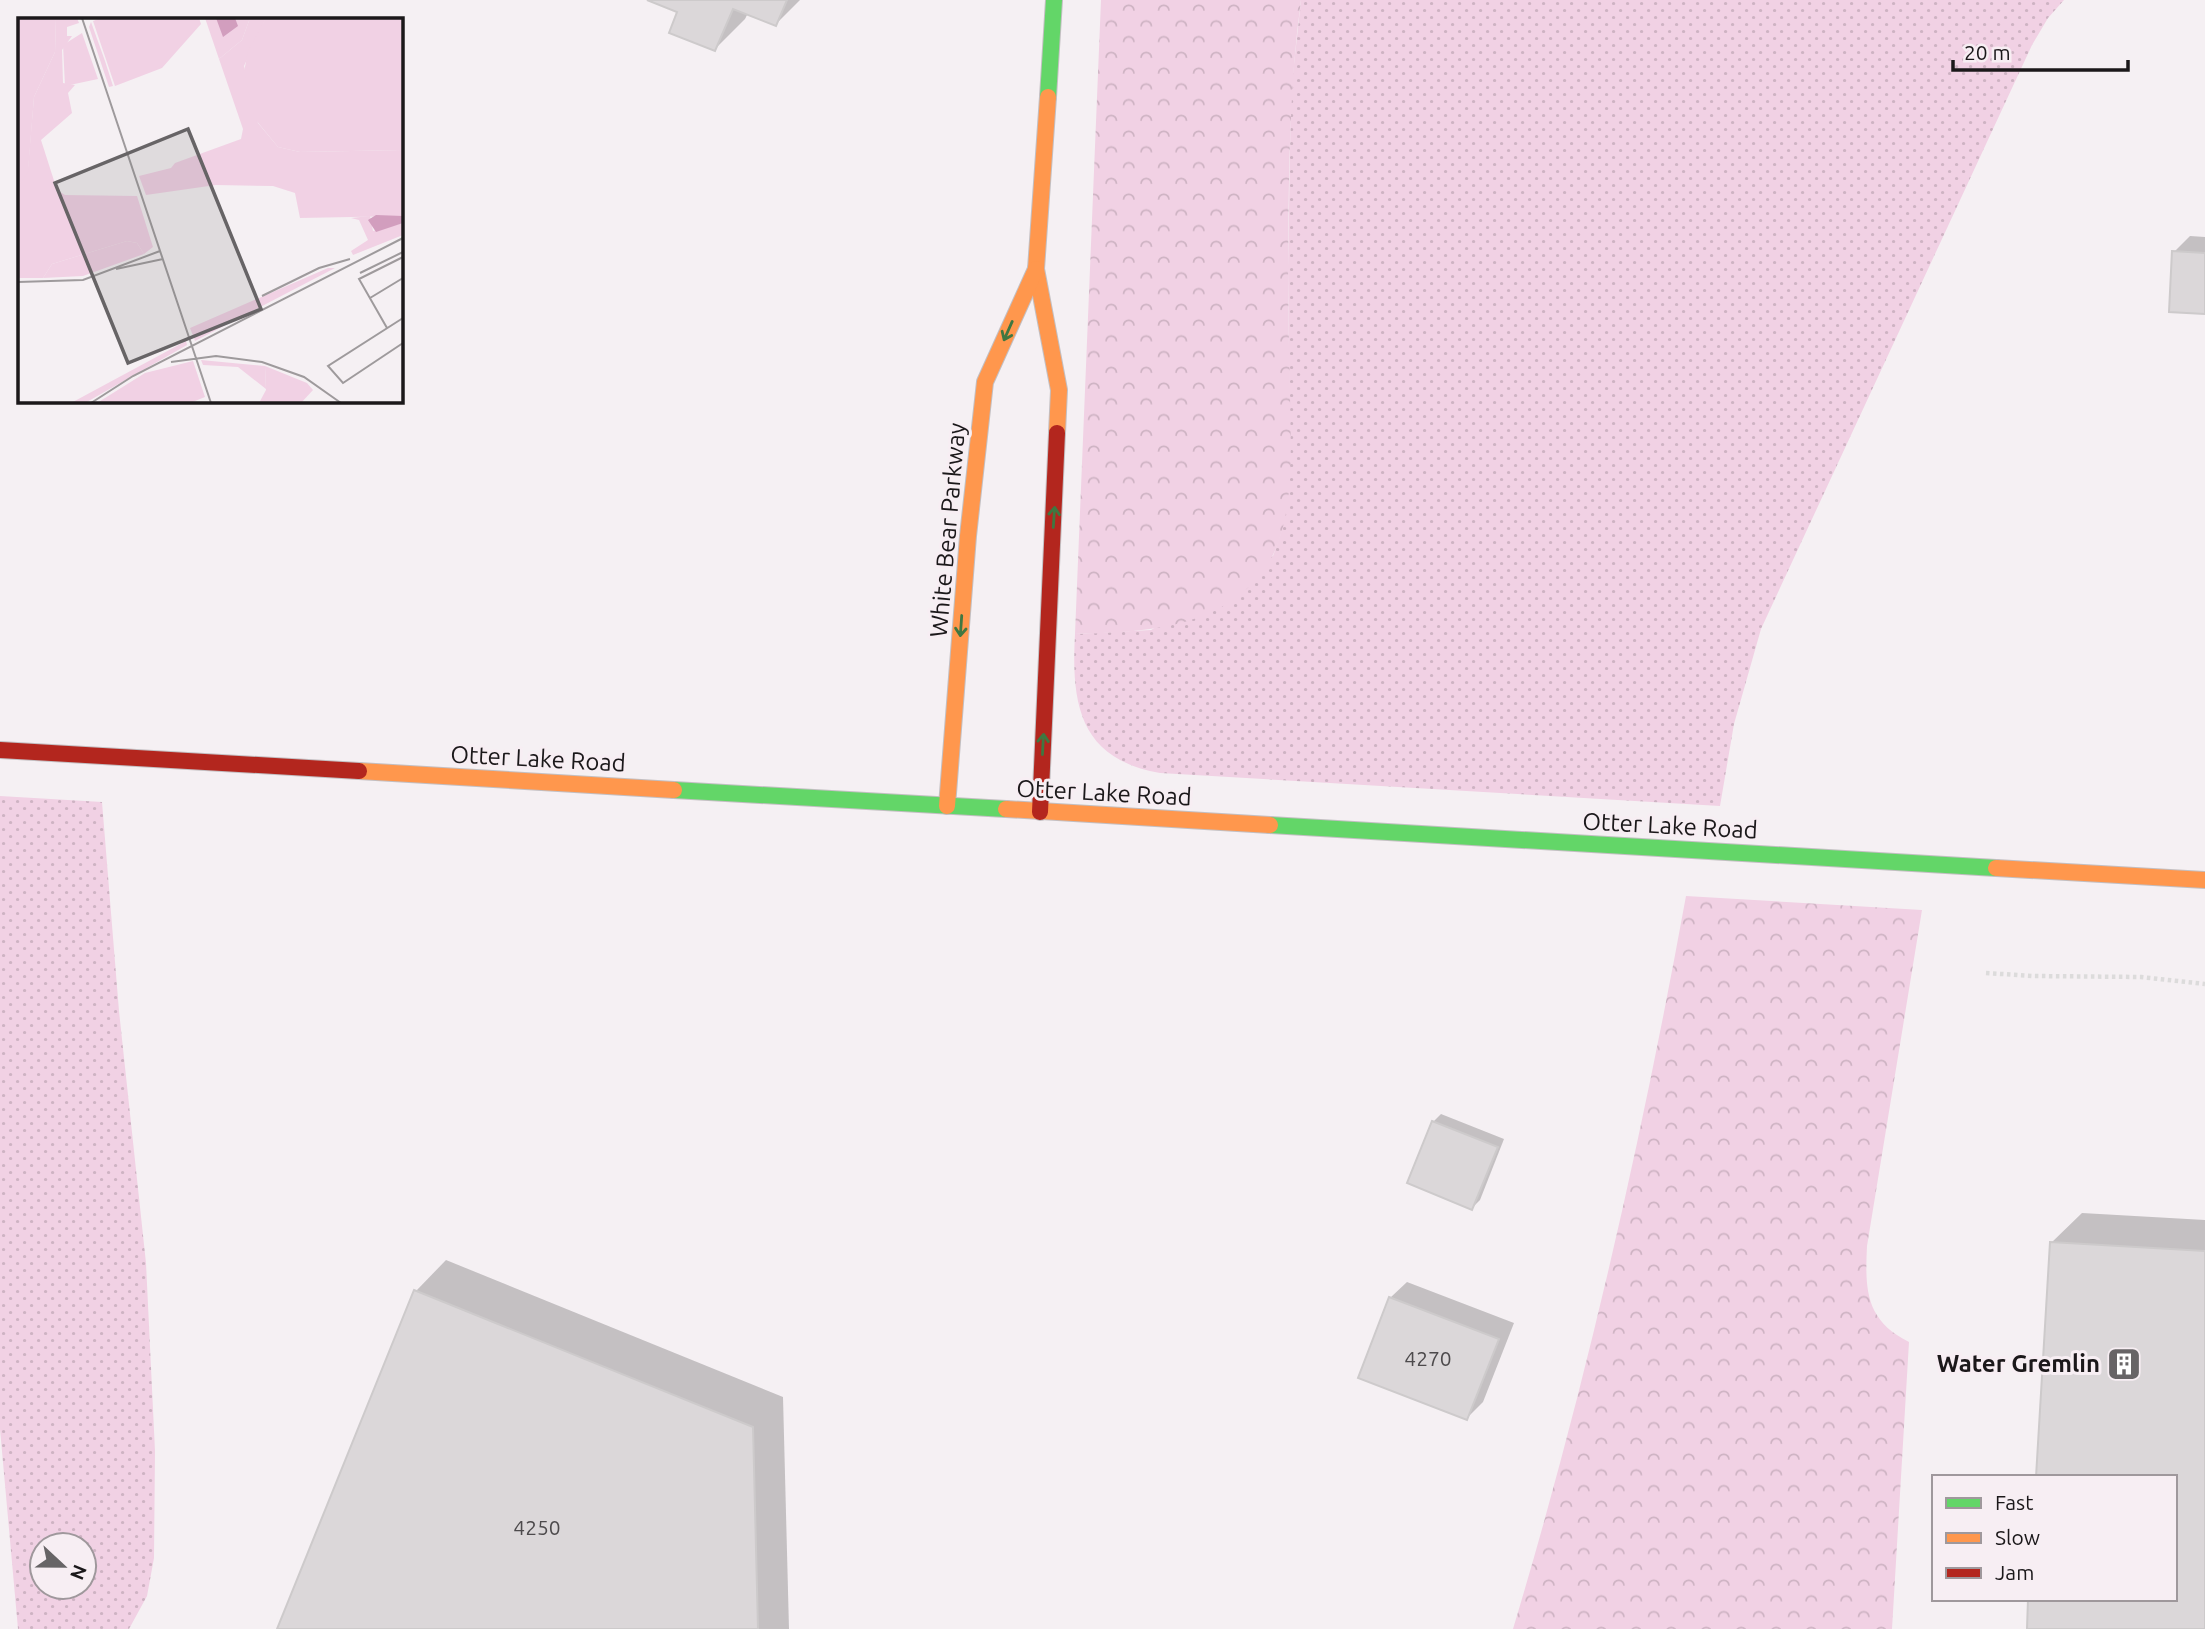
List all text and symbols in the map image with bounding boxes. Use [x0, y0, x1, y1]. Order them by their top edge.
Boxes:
inset map [18, 18, 402, 402]
scale bar [1953, 28, 2128, 72]
text: 20 m [1964, 40, 2011, 64]
one-way arrow [1001, 320, 1014, 341]
street label: White Bear Parkway [925, 421, 970, 638]
one-way arrow [1048, 505, 1061, 528]
one-way arrow [955, 614, 968, 637]
one-way arrow [1036, 733, 1049, 756]
street label: Otter Lake Road [450, 740, 626, 777]
street label: Otter Lake Road [1016, 774, 1192, 811]
street label: Otter Lake Road [1582, 807, 1758, 844]
building icon: Water Gremlin [2105, 1345, 2143, 1383]
house number: 4270 [1404, 1346, 1452, 1370]
place label: Water Gremlin [1937, 1350, 2100, 1377]
legend [1932, 1475, 2177, 1601]
text: Fast [1995, 1490, 2033, 1514]
house number: 4250 [513, 1515, 561, 1539]
text: Slow [1995, 1525, 2040, 1549]
north arrow [28, 1531, 98, 1601]
text: Jam [1995, 1560, 2034, 1584]
text: N [66, 1562, 92, 1583]

